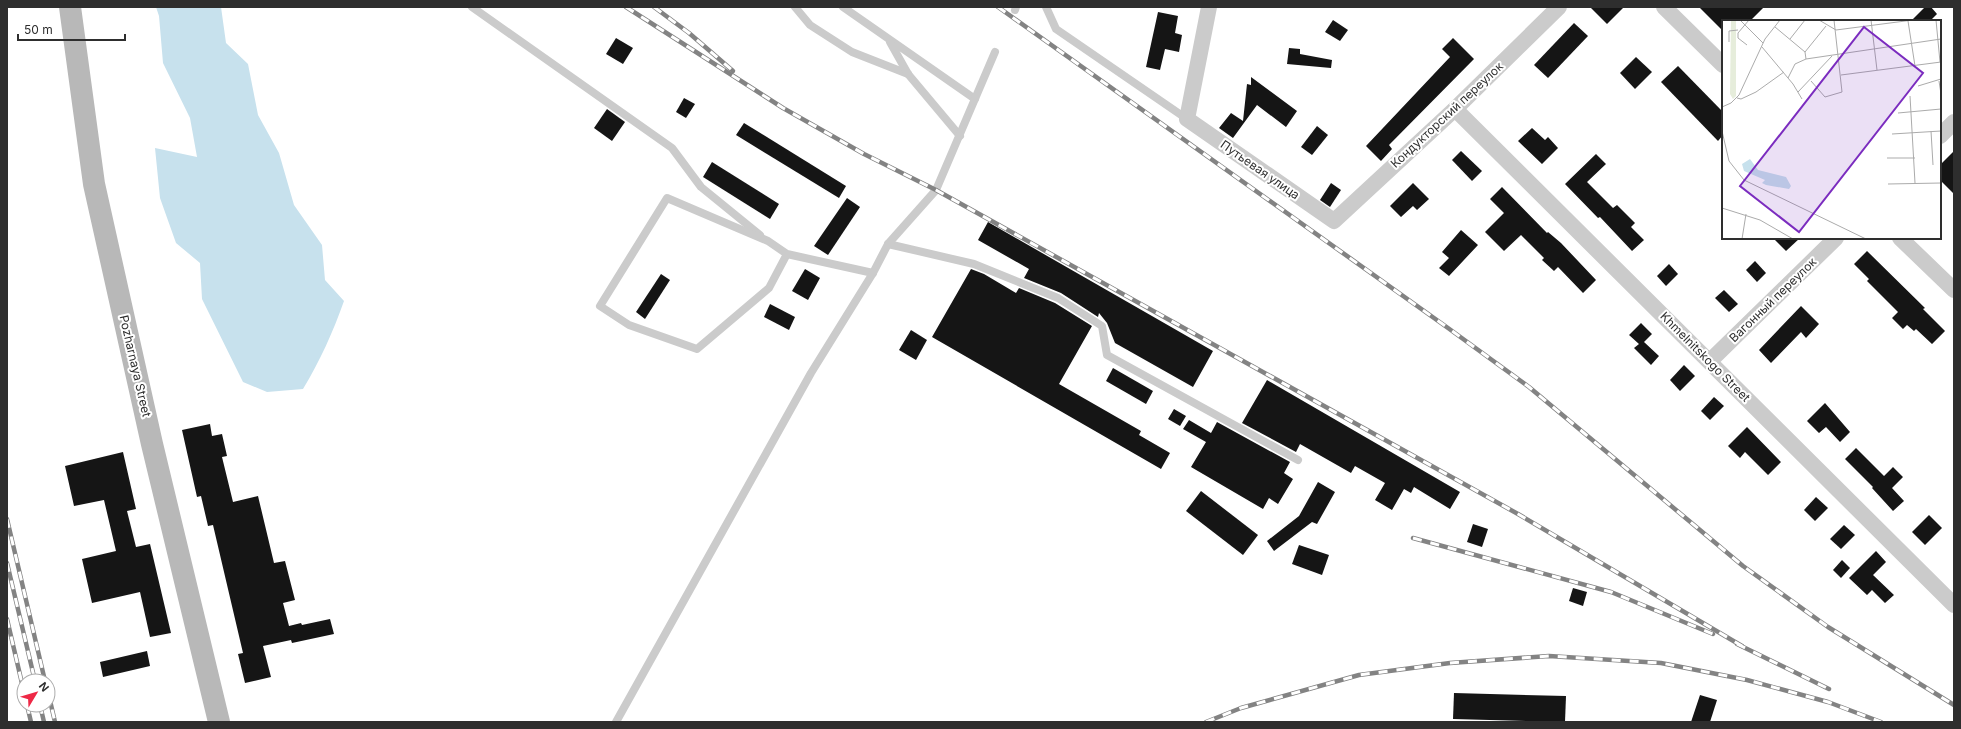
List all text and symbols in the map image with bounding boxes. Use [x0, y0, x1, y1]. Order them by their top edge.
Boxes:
scale bar [18, 16, 125, 42]
inset map [1722, 20, 1941, 239]
text: 50 m [24, 22, 53, 37]
street label: Кондукторский переулок [1387, 58, 1506, 171]
street label: Путьевая улица [1218, 137, 1303, 202]
street label: Вагонный переулок [1726, 254, 1820, 345]
street label: Khmelnitskogo Street [1657, 309, 1753, 405]
street label: Pozharnaya Street [116, 313, 155, 418]
north arrow [16, 673, 56, 713]
text: N [36, 679, 52, 694]

